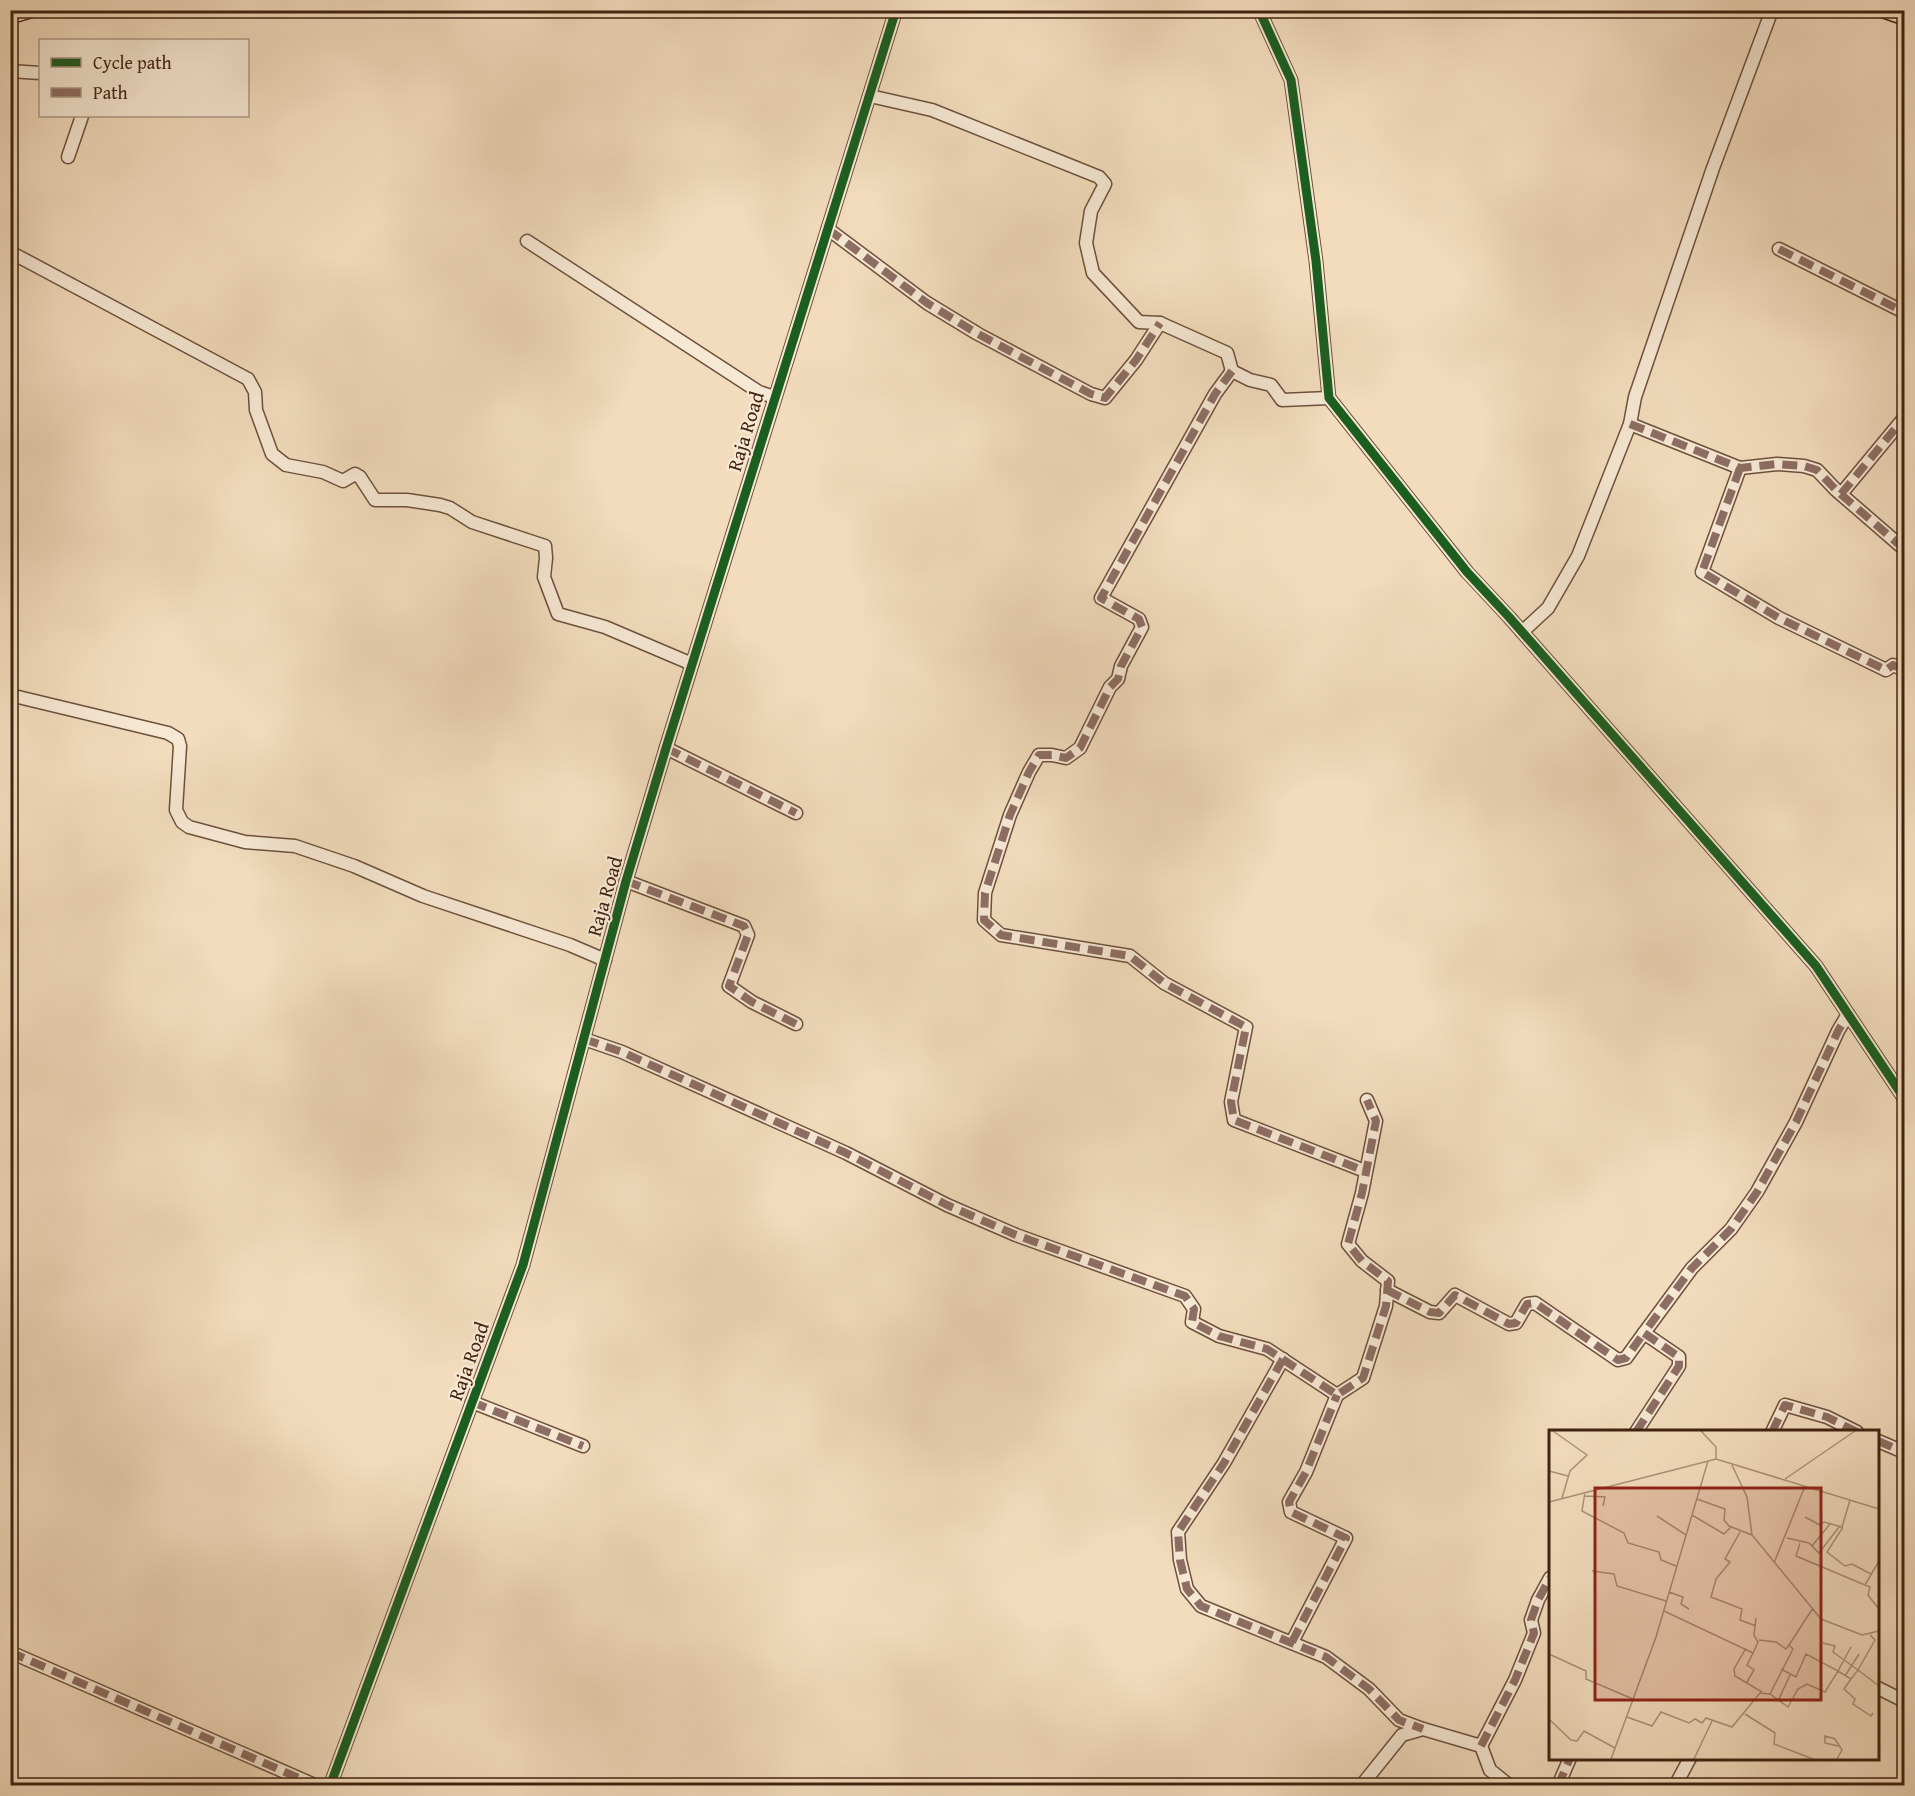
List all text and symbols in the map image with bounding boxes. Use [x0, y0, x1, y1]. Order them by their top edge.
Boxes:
legend [39, 39, 249, 117]
text: Cycle path [93, 49, 172, 76]
text: Path [93, 79, 128, 106]
street label: Raja Road [719, 387, 771, 474]
street label: Raja Road [579, 852, 629, 939]
street label: Raja Road [440, 1317, 496, 1405]
inset map [1549, 1430, 1879, 1760]

